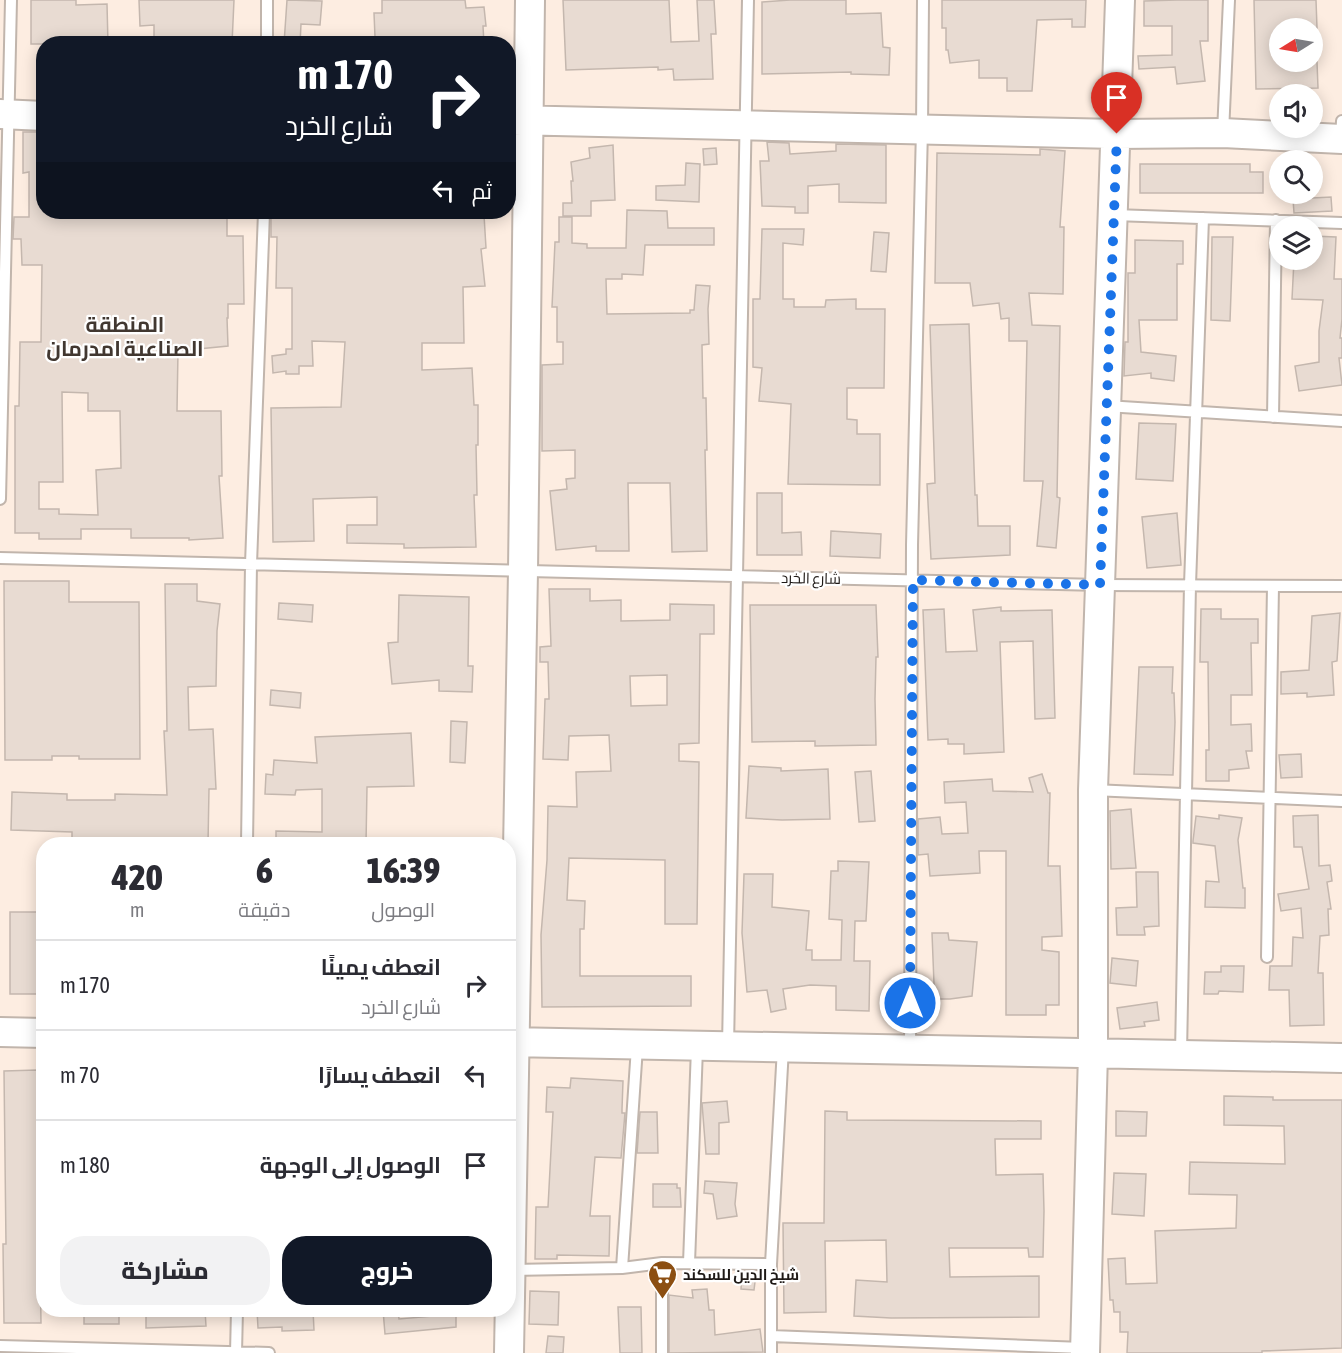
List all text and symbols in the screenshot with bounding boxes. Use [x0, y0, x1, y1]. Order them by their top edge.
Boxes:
north arrow [1269, 18, 1323, 72]
map controls [1269, 18, 1323, 270]
text: 170 m [298, 50, 393, 98]
icon: right [414, 60, 492, 138]
pin [1091, 72, 1142, 134]
icon: arrive [1100, 81, 1133, 114]
button: sound [1269, 84, 1323, 138]
text: شارع الخرد [285, 110, 393, 141]
button: search [1269, 150, 1323, 204]
icon: left [427, 174, 460, 207]
text: ثم [472, 178, 492, 204]
button: layers [1269, 216, 1323, 270]
district label: المنطقة الصناعية امدرمان [46, 312, 204, 361]
street label: شارع الخرد [781, 569, 841, 590]
text: 6 [256, 849, 273, 891]
text: 16:39 [366, 849, 440, 891]
text: 420 [112, 856, 163, 898]
text: m [130, 898, 144, 921]
text: دقيقة [238, 898, 290, 921]
text: الوصول [371, 898, 435, 921]
text: انعطف يمينًا [321, 954, 441, 980]
icon: right [459, 969, 492, 1002]
position arrow [878, 971, 942, 1035]
text: 170 m [60, 972, 110, 998]
text: شارع الخرد [361, 995, 441, 1018]
icon: left [459, 1059, 492, 1092]
text: 70 m [60, 1062, 100, 1088]
text: انعطف يسارًا [318, 1062, 441, 1088]
icon: arrive [459, 1149, 492, 1182]
text: 180 m [60, 1152, 110, 1178]
text: الوصول إلى الوجهة [260, 1152, 441, 1178]
button: مشاركة [60, 1236, 270, 1305]
button: خروج [282, 1236, 492, 1305]
supermarket icon: شيخ الدين للسكند [646, 1258, 678, 1300]
place label: شيخ الدين للسكند [683, 1266, 799, 1285]

